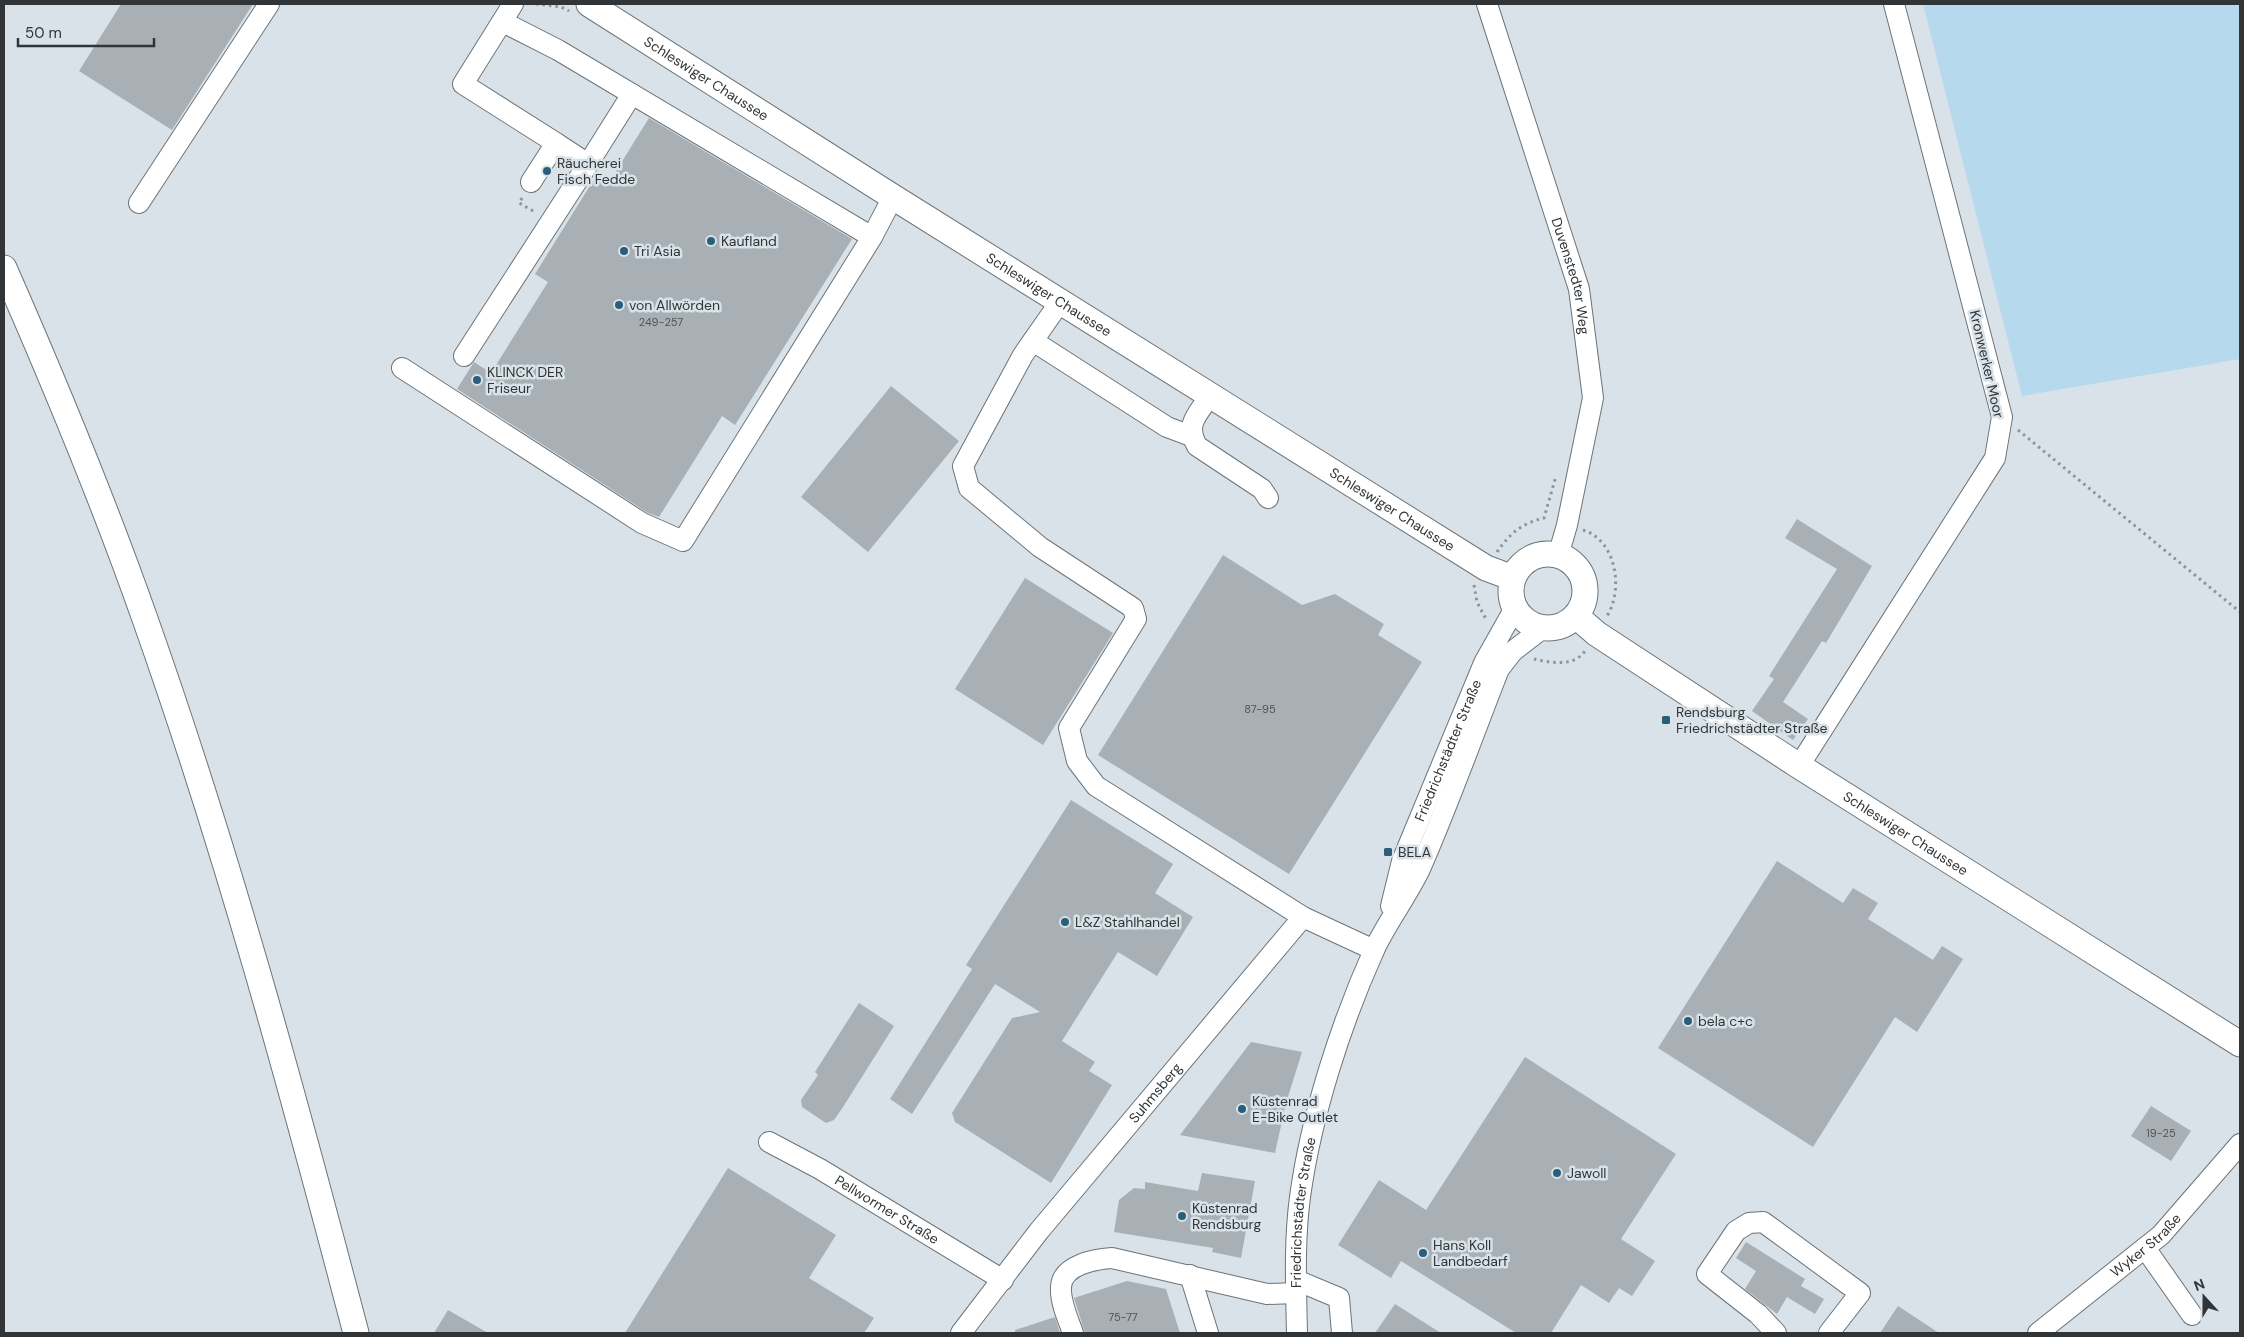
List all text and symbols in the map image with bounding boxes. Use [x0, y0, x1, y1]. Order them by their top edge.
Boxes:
scale bar [18, 15, 154, 47]
text: 50 m [25, 23, 62, 43]
street label: Schleswiger Chaussee [641, 32, 772, 125]
place label: Räucherei Fisch Fedde [557, 154, 635, 188]
marker: Räucherei Fisch Fedde [541, 165, 553, 177]
street label: Duvenstedter Weg [1548, 215, 1594, 336]
place label: Kaufland [721, 232, 777, 250]
marker: Kaufland [705, 235, 717, 247]
place label: Tri Asia [634, 242, 681, 260]
marker: Tri Asia [618, 245, 630, 257]
street label: Schleswiger Chaussee [983, 249, 1115, 340]
place label: von Allwörden [629, 296, 720, 314]
marker: von Allwörden [613, 299, 625, 311]
street label: Kronwerker Moor [1966, 308, 2008, 420]
house number: 249-257 [639, 315, 683, 329]
place label: KLINCK DER Friseur [487, 363, 563, 397]
marker: KLINCK DER Friseur [471, 374, 483, 386]
street label: Schleswiger Chaussee [1326, 463, 1458, 555]
street label: Friedrichstädter Straße [1410, 677, 1485, 824]
house number: 87-95 [1244, 702, 1276, 716]
place label: Rendsburg Friedrichstädter Straße [1676, 703, 1828, 737]
marker: Rendsburg Friedrichstädter Straße [1660, 714, 1672, 726]
street label: Schleswiger Chaussee [1840, 787, 1971, 879]
place label: BELA [1398, 843, 1431, 861]
marker: BELA [1382, 846, 1394, 858]
place label: L&Z Stahlhandel [1075, 913, 1180, 931]
marker: L&Z Stahlhandel [1059, 916, 1071, 928]
place label: bela c+c [1698, 1012, 1753, 1030]
marker: bela c+c [1682, 1015, 1694, 1027]
street label: Suhmsberg [1125, 1059, 1186, 1127]
place label: Küstenrad E-Bike Outlet [1252, 1092, 1338, 1126]
marker: Küstenrad E-Bike Outlet [1236, 1103, 1248, 1115]
house number: 19-25 [2146, 1126, 2176, 1140]
street label: Friedrichstädter Straße [1287, 1135, 1320, 1288]
place label: Jawoll [1567, 1164, 1606, 1182]
marker: Jawoll [1551, 1167, 1563, 1179]
street label: Pellwormer Straße [832, 1171, 942, 1248]
place label: Küstenrad Rendsburg [1192, 1199, 1261, 1233]
marker: Küstenrad Rendsburg [1176, 1210, 1188, 1222]
street label: Wyker Straße [2107, 1210, 2185, 1281]
place label: Hans Koll Landbedarf [1433, 1236, 1508, 1270]
marker: Hans Koll Landbedarf [1417, 1247, 1429, 1259]
north arrow [2179, 1272, 2229, 1322]
text: N [2191, 1275, 2207, 1295]
house number: 75-77 [1108, 1310, 1138, 1324]

